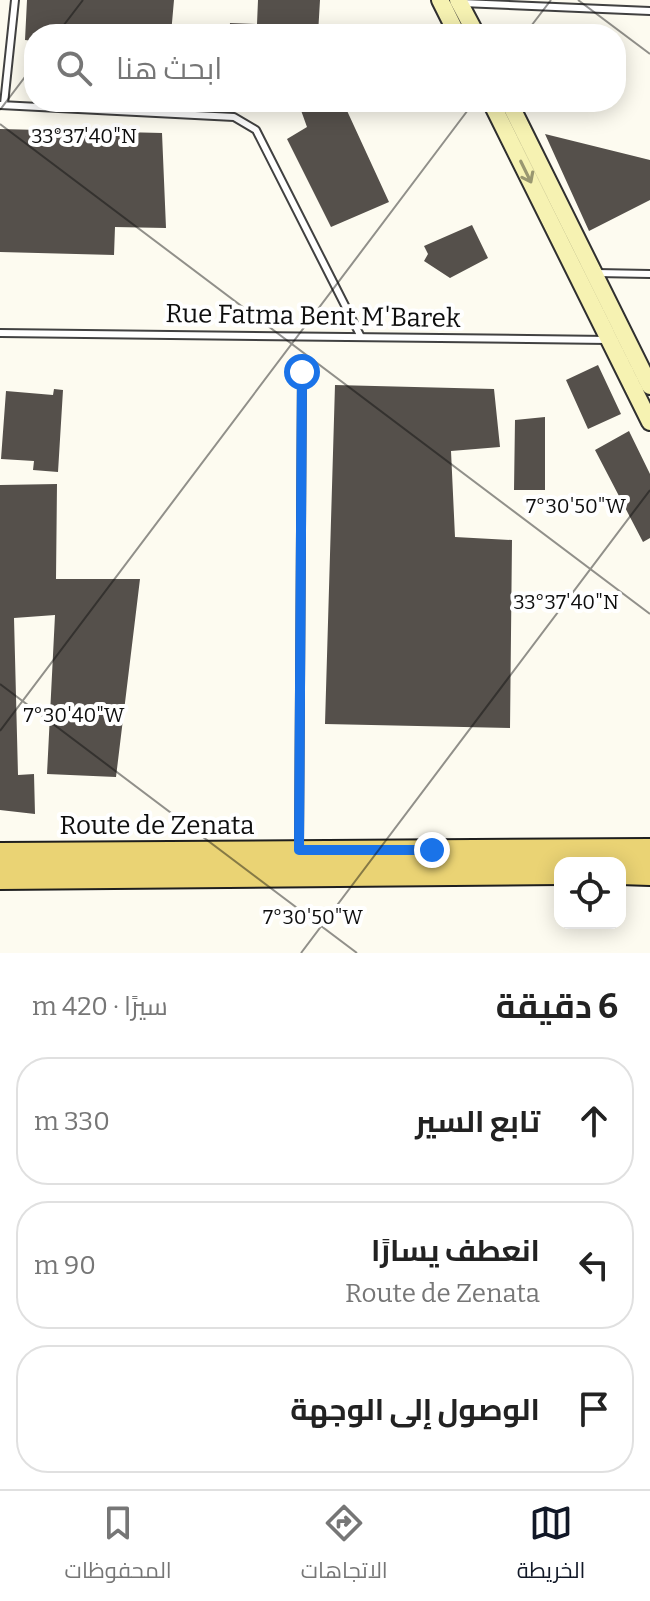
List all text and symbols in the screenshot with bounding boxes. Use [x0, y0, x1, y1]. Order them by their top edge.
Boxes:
search box [24, 24, 626, 112]
icon: search [52, 46, 96, 90]
text: ابحث هنا [116, 51, 222, 87]
text: 33°37'40"N [31, 124, 137, 148]
one-way arrow [518, 159, 534, 183]
street label: Rue Fatma Bent M'Barek [165, 298, 461, 334]
route start [284, 354, 320, 390]
text: 7°30'50"W [526, 494, 627, 518]
text: 33°37'40"N [513, 590, 619, 614]
text: 7°30'40"W [23, 703, 125, 727]
street label: Route de Zenata [59, 810, 255, 841]
route end [414, 832, 450, 868]
map controls [554, 857, 626, 929]
button: locate [554, 857, 626, 929]
text: 7°30'50"W [263, 905, 364, 929]
text: 6 دقيقة [496, 986, 618, 1027]
text: سيرًا · 420 m [32, 991, 168, 1022]
icon: ahead [572, 1099, 616, 1143]
text: تابع السير [415, 1104, 540, 1140]
text: 330 m [34, 1106, 110, 1137]
text: انعطف يسارًا [371, 1233, 540, 1269]
icon: left [572, 1243, 616, 1287]
text: 90 m [34, 1250, 96, 1281]
text: Route de Zenata [345, 1278, 540, 1309]
icon: arrive [572, 1387, 616, 1431]
text: الوصول إلى الوجهة [290, 1392, 540, 1428]
tab: المحفوظات [65, 1501, 172, 1591]
tab: الاتجاهات [301, 1501, 388, 1591]
tab: الخريطة [517, 1501, 585, 1591]

